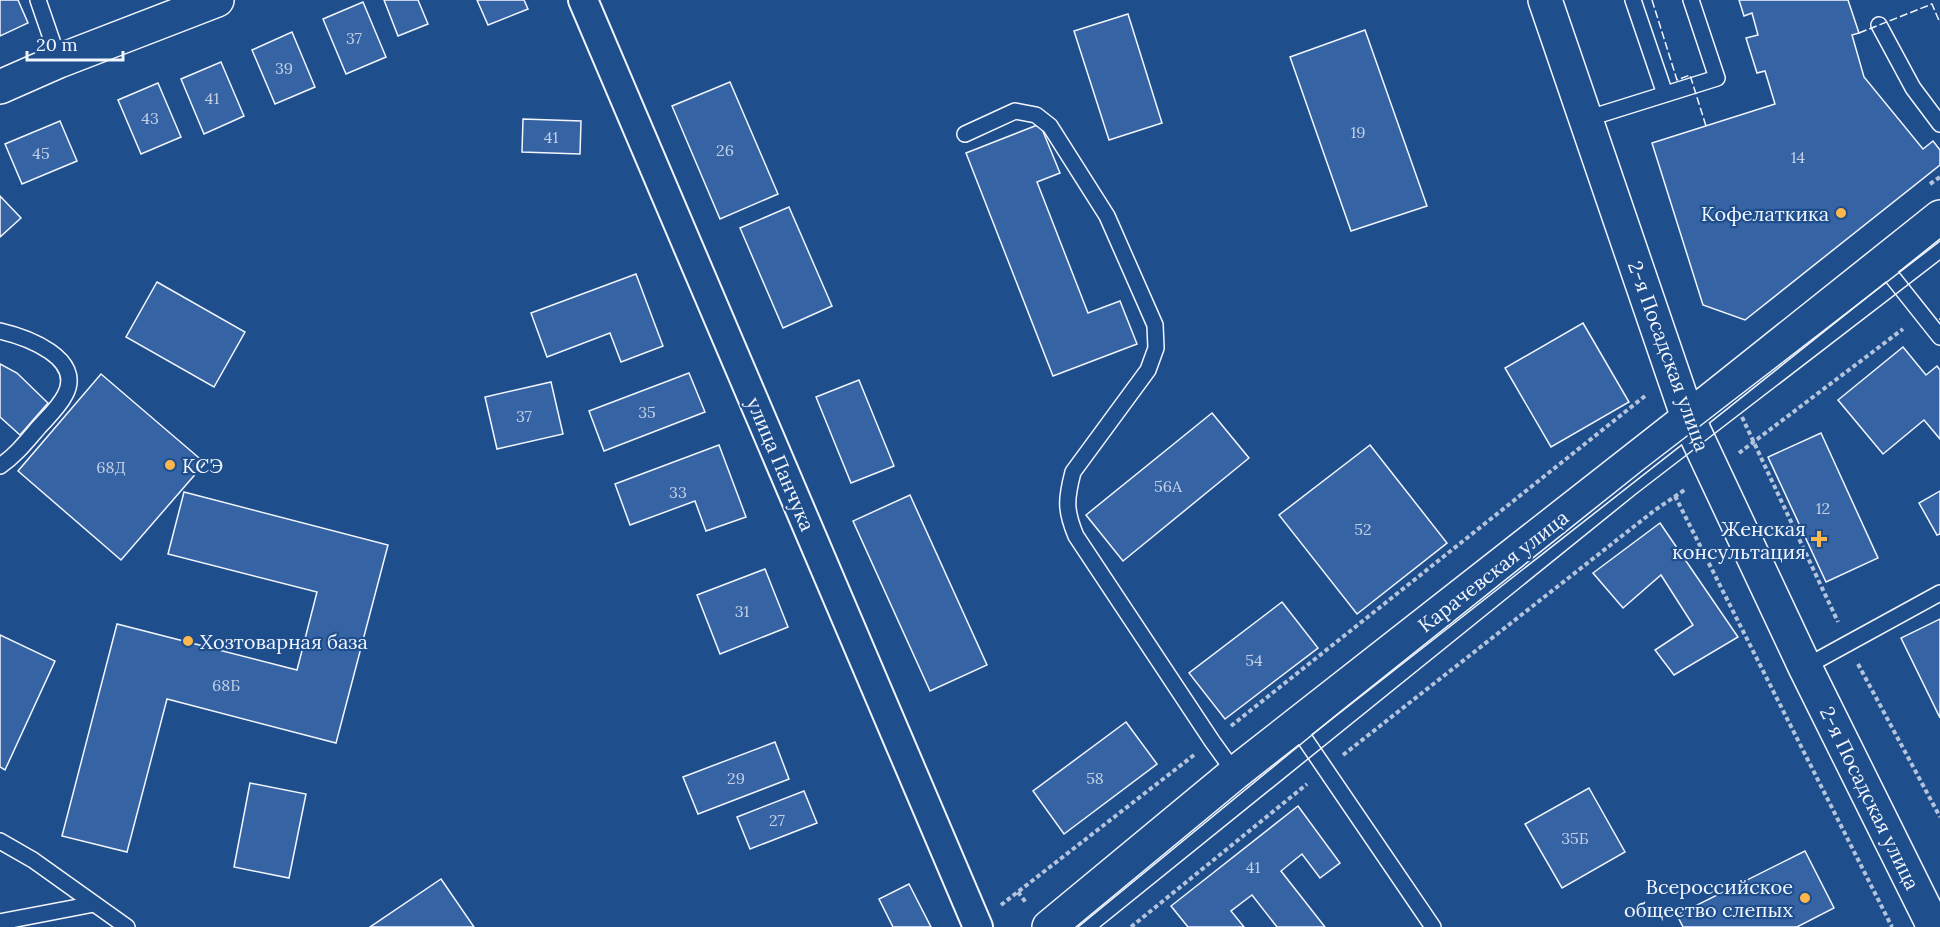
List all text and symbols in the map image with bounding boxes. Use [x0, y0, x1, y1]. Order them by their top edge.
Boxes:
scale bar [27, 24, 123, 62]
house number: 37 [346, 28, 363, 48]
text: 20 m [36, 33, 78, 56]
house number: 39 [275, 58, 293, 78]
house number: 41 [205, 88, 219, 108]
house number: 43 [141, 108, 159, 128]
house number: 19 [1350, 122, 1366, 142]
house number: 41 [544, 127, 558, 147]
house number: 26 [716, 140, 734, 160]
house number: 45 [32, 143, 50, 163]
house number: 14 [1791, 147, 1806, 167]
place label: Кофелаткика [1701, 201, 1829, 226]
marker: Кофелаткика [1834, 206, 1848, 220]
street label: 2-я Посадская улица [1623, 257, 1715, 455]
street label: улица Панчука [742, 393, 820, 535]
house number: 35 [638, 402, 656, 422]
house number: 37 [516, 406, 533, 426]
place label: КСЭ [182, 453, 223, 478]
house number: 68Д [96, 457, 126, 477]
marker: КСЭ [163, 458, 177, 472]
house number: 56А [1154, 476, 1183, 496]
house number: 33 [669, 482, 687, 502]
house number: 12 [1816, 498, 1830, 518]
street label: Карачевская улица [1413, 504, 1573, 638]
place label: Женская консультация [1672, 516, 1806, 564]
house number: 52 [1354, 519, 1372, 539]
marker: Женская консультация [1810, 530, 1828, 548]
house number: 31 [735, 601, 750, 621]
place label: Хозтоварная база [200, 629, 368, 654]
marker: Хозтоварная база [181, 634, 195, 648]
house number: 54 [1245, 650, 1263, 670]
house number: 68Б [212, 675, 240, 695]
street label: 2-я Посадская улица [1815, 702, 1925, 894]
house number: 29 [727, 768, 745, 788]
house number: 58 [1086, 768, 1104, 788]
house number: 27 [769, 810, 786, 830]
house number: 35Б [1561, 828, 1589, 848]
house number: 41 [1246, 857, 1260, 877]
place label: Всероссийское общество слепых [1624, 874, 1793, 922]
marker: Всероссийское общество слепых [1798, 891, 1812, 905]

